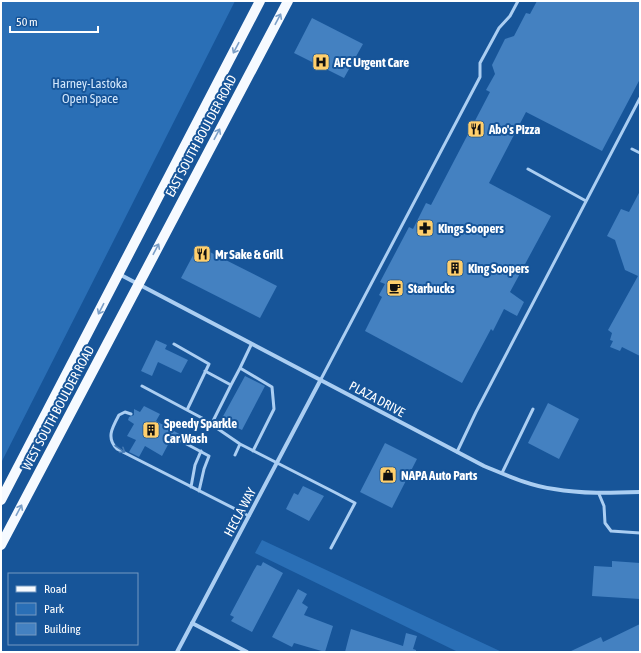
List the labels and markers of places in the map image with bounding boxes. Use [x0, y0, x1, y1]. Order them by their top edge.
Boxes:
hospital icon: AFC Urgent Care [311, 52, 331, 72]
place label: AFC Urgent Care [333, 55, 409, 70]
restaurant icon: Abo's Pizza [466, 119, 486, 139]
place label: Abo's Pizza [488, 122, 540, 137]
pharmacy icon: Kings Soopers [415, 218, 435, 238]
place label: Kings Soopers [438, 221, 504, 236]
restaurant icon: Mr Sake & Grill [192, 244, 212, 264]
place label: Mr Sake & Grill [215, 247, 284, 262]
building icon: King Soopers [445, 258, 465, 278]
place label: King Soopers [468, 261, 530, 276]
cafe icon: Starbucks [385, 278, 405, 298]
place label: Starbucks [408, 281, 455, 296]
place label: Speedy Sparkle Car Wash [164, 416, 237, 446]
building icon: Speedy Sparkle Car Wash [141, 420, 161, 440]
shop icon: NAPA Auto Parts [378, 465, 398, 485]
place label: NAPA Auto Parts [401, 468, 478, 483]

